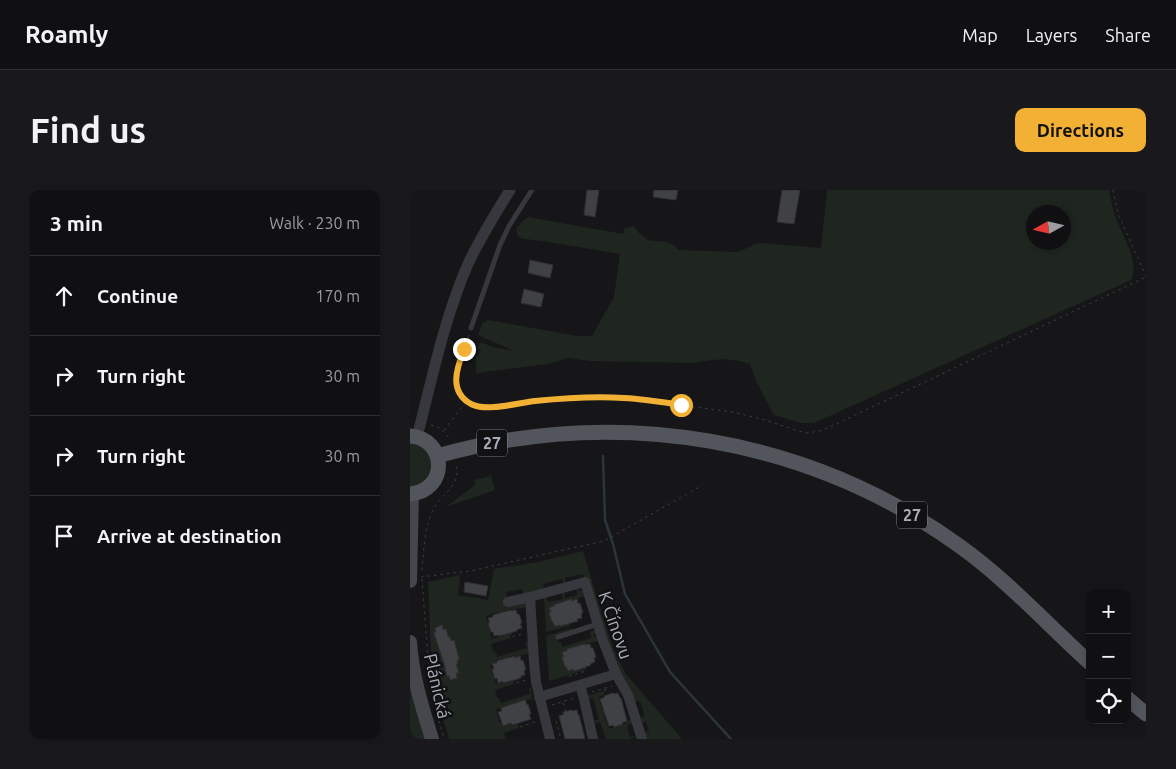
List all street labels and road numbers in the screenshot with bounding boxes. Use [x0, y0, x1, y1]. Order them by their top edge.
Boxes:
road number: 27 [477, 430, 507, 456]
road number: 27 [897, 502, 927, 528]
street label: K Čínovu [595, 588, 638, 662]
street label: Plánická [421, 652, 455, 720]

